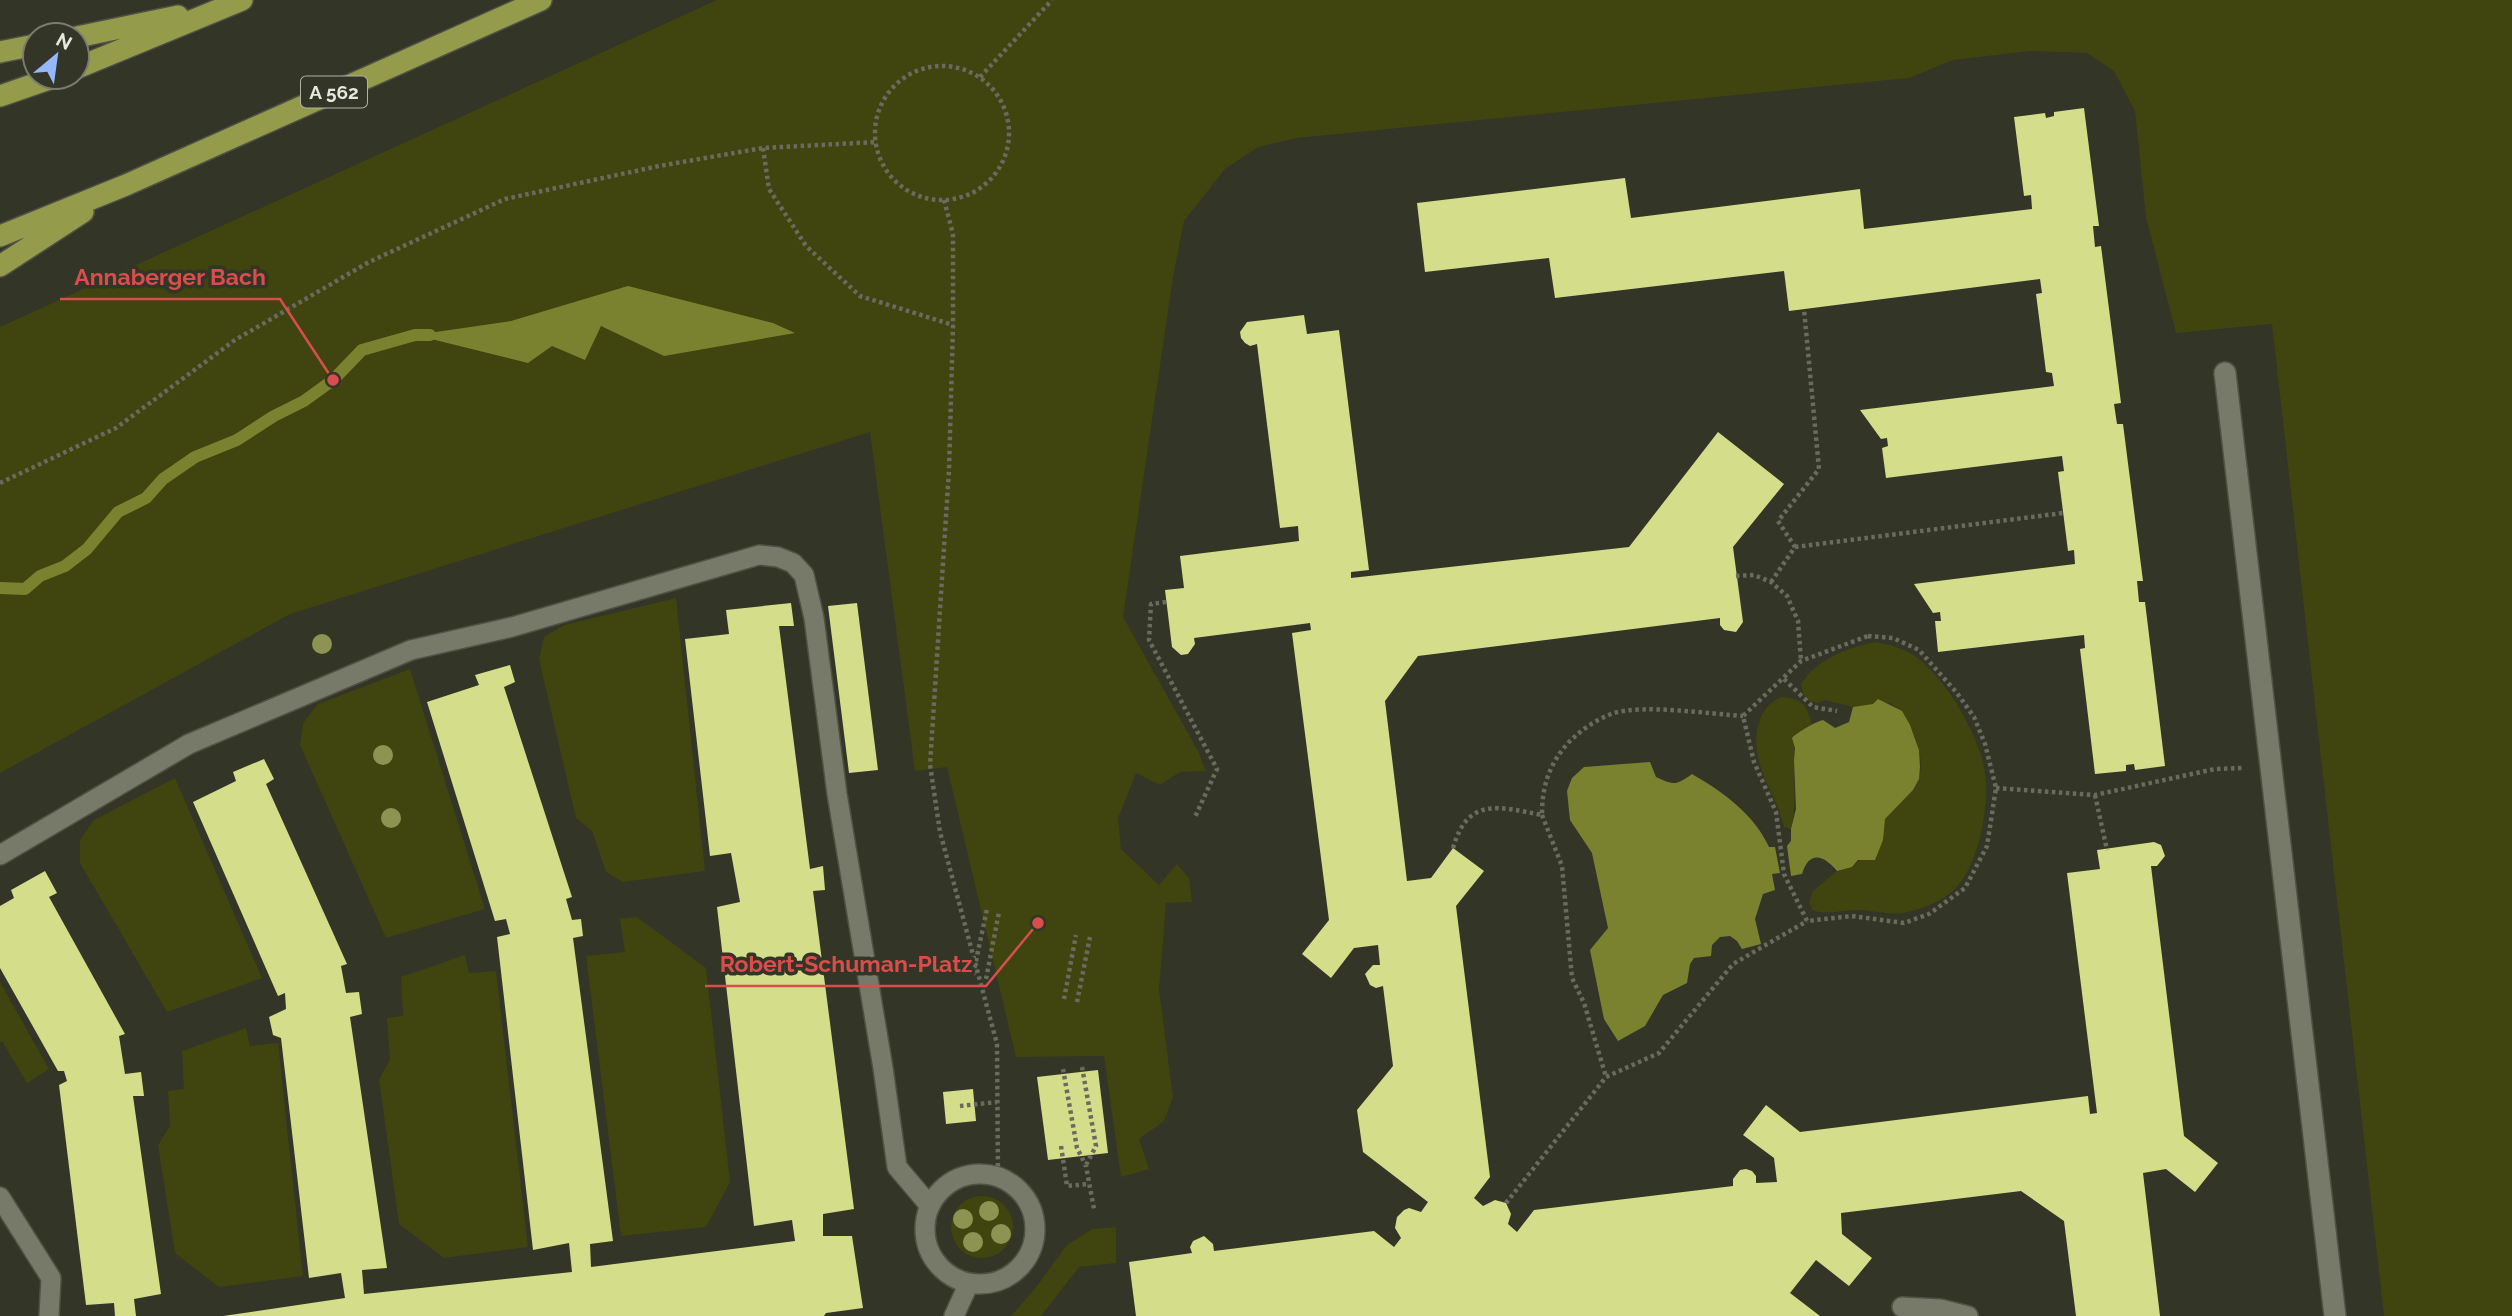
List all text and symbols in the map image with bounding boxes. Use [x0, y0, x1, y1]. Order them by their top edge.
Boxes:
north arrow [21, 21, 91, 91]
text: N [53, 28, 76, 54]
road number: A 562 [301, 76, 367, 108]
callout: Annaberger Bach [60, 255, 280, 299]
text: Annaberger Bach [74, 263, 266, 290]
callout: Robert-Schuman-Platz [705, 942, 986, 986]
text: Robert-Schuman-Platz [720, 950, 972, 977]

